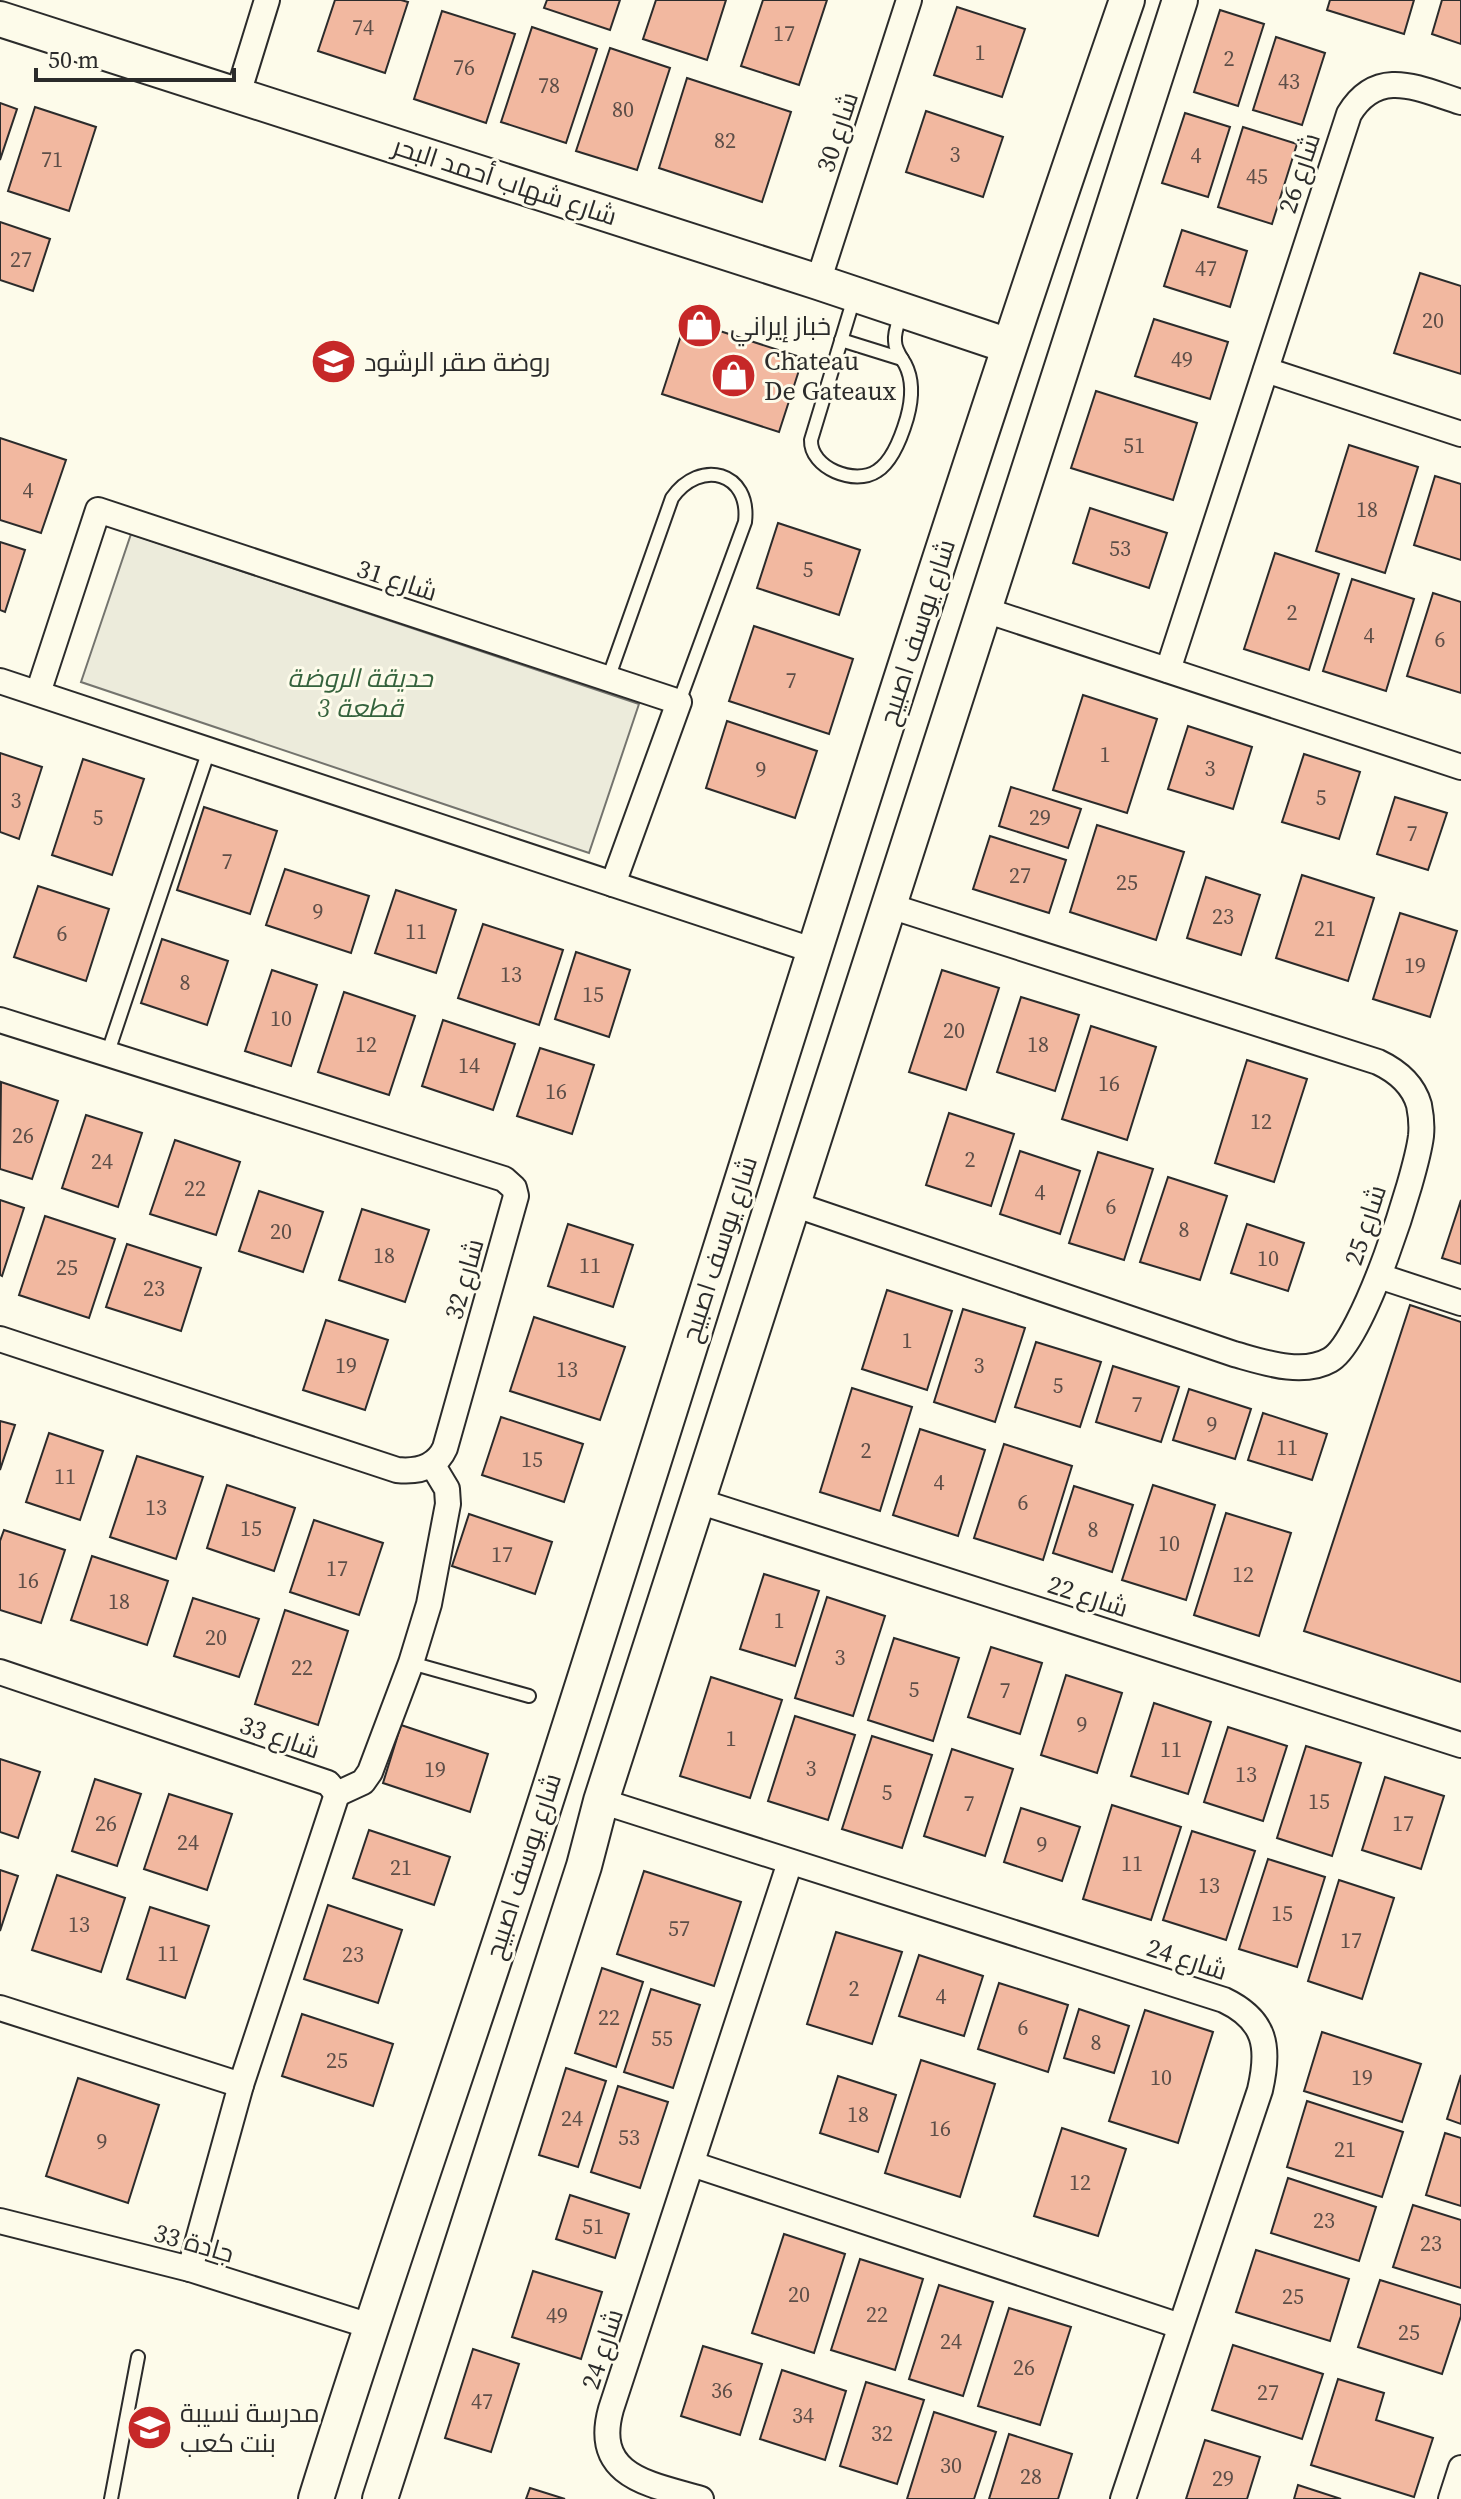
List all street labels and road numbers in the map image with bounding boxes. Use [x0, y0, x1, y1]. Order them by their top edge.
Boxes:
street label: شارع 30 [807, 87, 867, 177]
street label: شارع شهاب أحمد البحر [386, 127, 622, 234]
street label: شارع 26 [1269, 128, 1329, 218]
street label: شارع يوسف اصبيح [870, 535, 964, 729]
street label: شارع 31 [352, 550, 442, 610]
street label: شارع يوسف اصبيح [672, 1152, 766, 1346]
street label: شارع 25 [1335, 1180, 1395, 1270]
street label: شارع 32 [435, 1234, 493, 1324]
street label: شارع 22 [1043, 1566, 1133, 1626]
street label: شارع 33 [235, 1707, 325, 1767]
street label: شارع يوسف اصبيح [476, 1769, 570, 1963]
street label: شارع 24 [1142, 1929, 1232, 1989]
street label: جادة 33 [150, 2214, 238, 2272]
street label: شارع 24 [572, 2304, 632, 2394]

